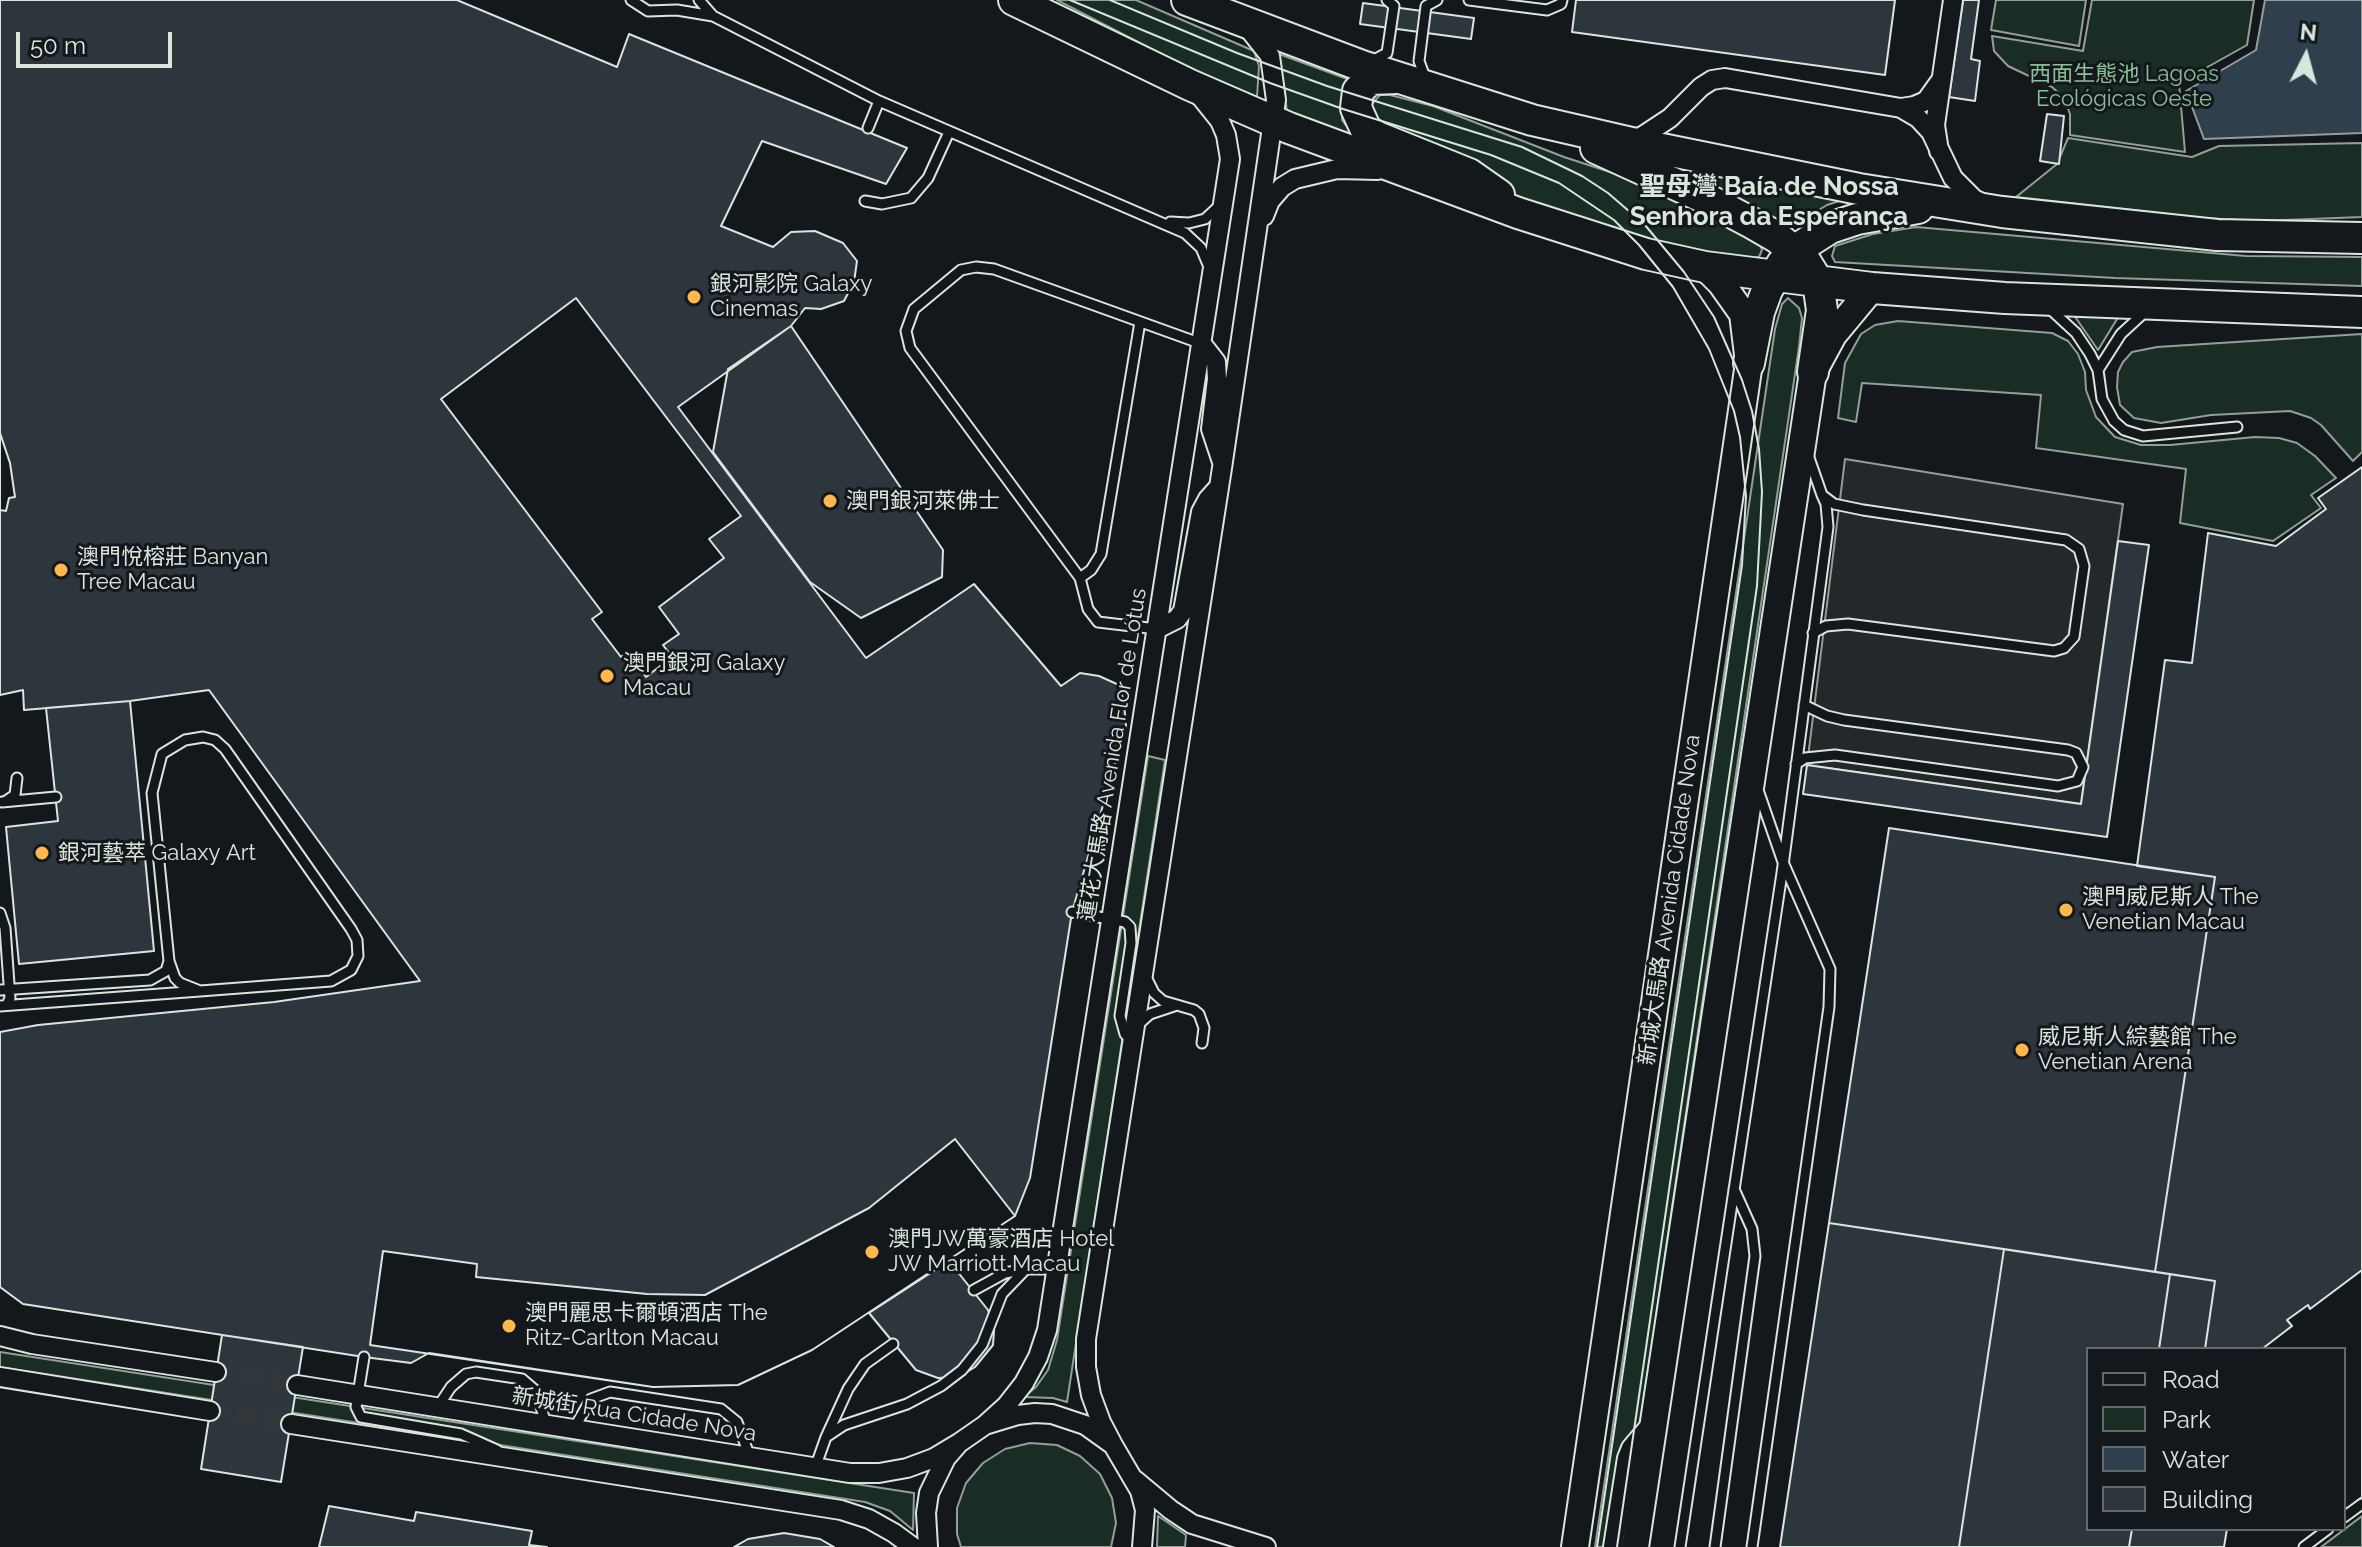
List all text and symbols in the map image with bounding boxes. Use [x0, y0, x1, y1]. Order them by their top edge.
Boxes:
scale bar [20, 16, 176, 66]
north arrow [2266, 16, 2346, 96]
text: N [2299, 18, 2318, 46]
text: 50 m [30, 31, 86, 60]
park label: 西面生態池 Lagoas Ecológicas Oeste [2029, 61, 2219, 112]
district label: 聖母灣 Baía de Nossa Senhora da Esperança [1630, 171, 1908, 232]
place label: 銀河影院 Galaxy Cinemas [710, 271, 872, 322]
marker: 銀河影院 Galaxy Cinemas [685, 288, 703, 306]
place label: 澳門銀河萊佛士 [846, 488, 1000, 514]
marker: 澳門銀河萊佛士 [821, 492, 839, 510]
place label: 澳門悅榕莊 Banyan Tree Macau [77, 544, 268, 596]
marker: 澳門悅榕莊 Banyan Tree Macau [52, 561, 70, 579]
street label: 蓮花大馬路 Avenida Flor de Lótus [1074, 586, 1152, 924]
place label: 澳門銀河 Galaxy Macau [623, 650, 785, 702]
marker: 澳門銀河 Galaxy Macau [598, 667, 616, 685]
street label: 新城大馬路 Avenida Cidade Nova [1634, 733, 1706, 1067]
place label: 銀河藝萃 Galaxy Art [58, 840, 256, 866]
marker: 銀河藝萃 Galaxy Art [33, 844, 51, 862]
place label: 澳門威尼斯人 The Venetian Macau [2082, 884, 2259, 936]
marker: 澳門威尼斯人 The Venetian Macau [2057, 901, 2075, 919]
place label: 威尼斯人綜藝館 The Venetian Arena [2038, 1024, 2237, 1076]
marker: 威尼斯人綜藝館 The Venetian Arena [2013, 1041, 2031, 1059]
place label: 澳門JW萬豪酒店 Hotel JW Marriott Macau [888, 1226, 1114, 1278]
marker: 澳門JW萬豪酒店 Hotel JW Marriott Macau [863, 1243, 881, 1261]
place label: 澳門麗思卡爾頓酒店 The Ritz-Carlton Macau [525, 1300, 768, 1352]
marker: 澳門麗思卡爾頓酒店 The Ritz-Carlton Macau [500, 1317, 518, 1335]
legend [2086, 1347, 2346, 1531]
text: Road [2162, 1365, 2220, 1394]
street label: 新城街 Rua Cidade Nova [510, 1383, 758, 1447]
text: Park [2162, 1405, 2211, 1434]
text: Water [2162, 1445, 2229, 1474]
text: Building [2162, 1485, 2253, 1514]

